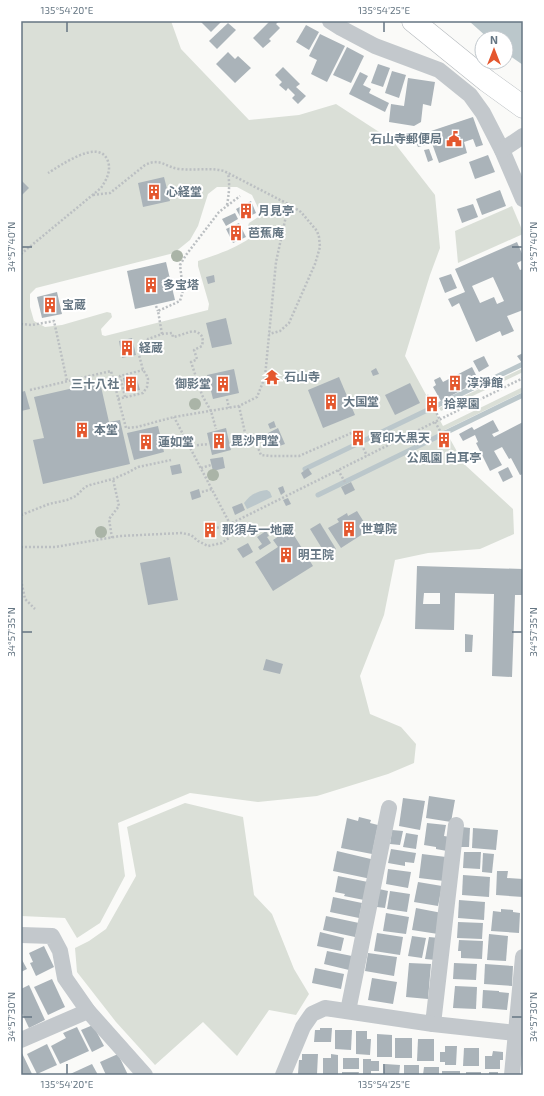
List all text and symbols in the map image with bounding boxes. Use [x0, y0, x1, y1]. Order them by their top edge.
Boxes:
text: 135°54'20"E [41, 4, 94, 16]
text: 135°54'25"E [358, 4, 410, 16]
north arrow [474, 30, 514, 70]
text: N [490, 33, 498, 46]
public building icon: 石山寺郵便局 [445, 130, 463, 148]
place label: 石山寺郵便局 [370, 131, 442, 145]
building icon: 心経堂 [145, 183, 163, 201]
place label: 心経堂 [166, 184, 202, 198]
building icon: 月見亭 [237, 202, 255, 220]
place label: 月見亭 [258, 203, 294, 217]
text: 34°57'40"N [5, 222, 17, 272]
text: 34°57'40"N [527, 222, 539, 272]
building icon: 芭蕉庵 [227, 224, 245, 242]
place label: 芭蕉庵 [248, 225, 284, 239]
building icon: 多宝塔 [142, 276, 160, 294]
place label: 多宝塔 [163, 277, 199, 291]
building icon: 宝蔵 [41, 296, 59, 314]
place label: 宝蔵 [62, 297, 86, 311]
building icon: 経蔵 [118, 339, 136, 357]
place label: 経蔵 [139, 340, 163, 354]
temple icon: 石山寺 [263, 368, 281, 386]
place label: 石山寺 [284, 369, 320, 383]
building icon: 淳淨館 [446, 374, 464, 392]
building icon: 三十八社 [122, 375, 140, 393]
building icon: 御影堂 [214, 375, 232, 393]
place label: 淳淨館 [467, 375, 503, 389]
place label: 三十八社 [71, 376, 119, 390]
place label: 御影堂 [175, 376, 211, 390]
building icon: 大国堂 [322, 393, 340, 411]
place label: 大国堂 [343, 394, 379, 408]
building icon: 拾翠園 [423, 395, 441, 413]
place label: 拾翠園 [444, 396, 480, 410]
building icon: 本堂 [73, 421, 91, 439]
place label: 本堂 [94, 422, 118, 436]
building icon: 寳印大黒天 [349, 429, 367, 447]
place label: 寳印大黒天 [370, 430, 430, 444]
building icon: 公風園 白耳亭 [435, 431, 453, 449]
building icon: 毘沙門堂 [210, 432, 228, 450]
building icon: 蓮如堂 [137, 433, 155, 451]
place label: 毘沙門堂 [231, 433, 279, 447]
place label: 蓮如堂 [158, 434, 194, 448]
place label: 公風園 白耳亭 [407, 450, 481, 464]
building icon: 世尊院 [340, 520, 358, 538]
building icon: 那須与一地蔵 [201, 521, 219, 539]
place label: 世尊院 [361, 521, 397, 535]
place label: 那須与一地蔵 [222, 522, 294, 536]
building icon: 明王院 [277, 546, 295, 564]
place label: 明王院 [298, 547, 334, 561]
text: 34°57'35"N [5, 607, 17, 657]
text: 34°57'35"N [527, 607, 539, 657]
text: 34°57'30"N [5, 992, 17, 1042]
text: 34°57'30"N [527, 992, 539, 1042]
text: 135°54'20"E [41, 1078, 94, 1090]
text: 135°54'25"E [358, 1078, 410, 1090]

